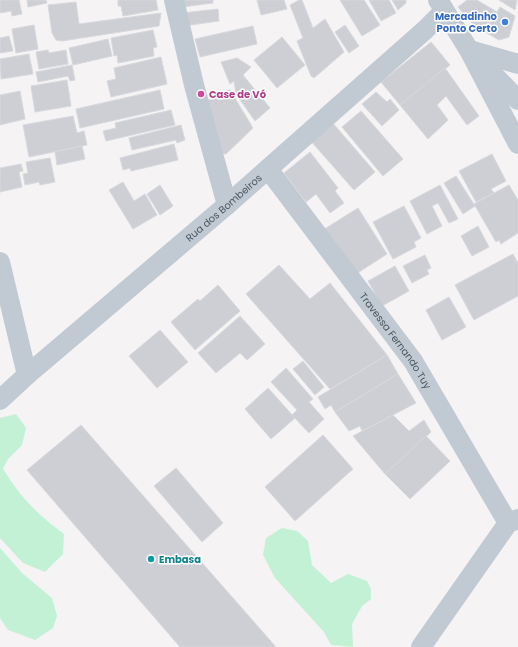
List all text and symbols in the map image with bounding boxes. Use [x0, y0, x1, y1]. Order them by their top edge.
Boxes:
place label: Mercadinho Ponto Certo [435, 9, 498, 36]
marker: Mercadinho Ponto Certo [500, 17, 510, 27]
place label: Case de Vó [209, 87, 267, 102]
marker: Case de Vó [196, 89, 206, 99]
street label: Rua dos Bombeiros [182, 171, 265, 245]
street label: Travessa Fernando Tuy [356, 289, 435, 392]
place label: Embasa [159, 552, 201, 567]
marker: Embasa [146, 554, 156, 564]

